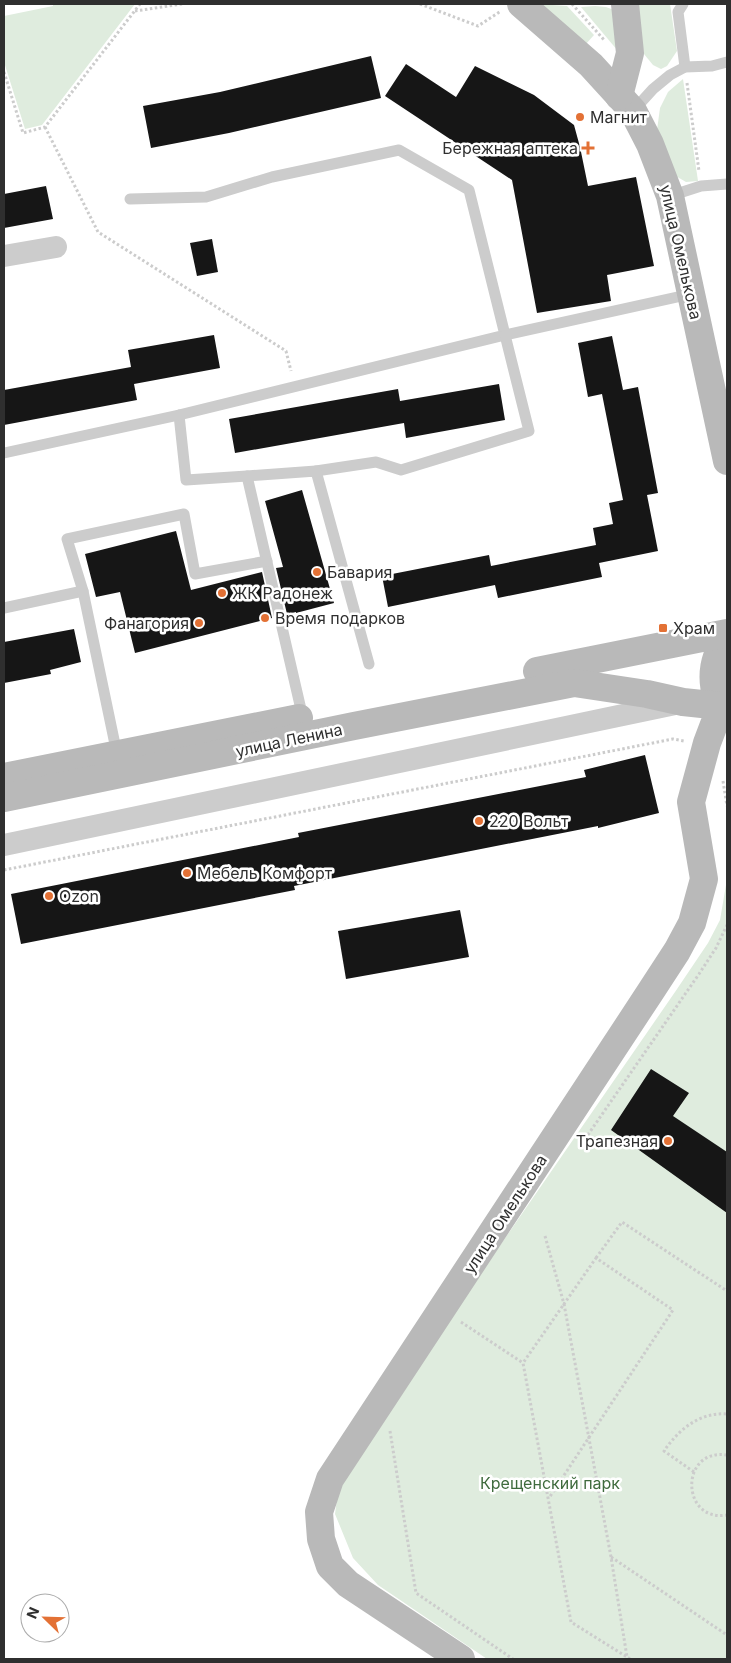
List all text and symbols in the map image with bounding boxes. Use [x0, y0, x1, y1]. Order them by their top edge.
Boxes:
place label: Магнит [590, 107, 648, 127]
marker: Магнит [574, 111, 586, 123]
place label: Бережная аптека [442, 138, 578, 158]
marker: Бережная аптека [582, 142, 594, 154]
street label: улица Омелькова [656, 183, 706, 321]
place label: Бавария [327, 562, 392, 582]
marker: Бавария [311, 566, 323, 578]
place label: ЖК Радонеж [232, 583, 333, 603]
marker: ЖК Радонеж [216, 587, 228, 599]
place label: Время подарков [275, 608, 405, 628]
marker: Время подарков [259, 612, 271, 624]
place label: Фанагория [104, 613, 189, 633]
marker: Фанагория [193, 617, 205, 629]
place label: Храм [673, 618, 715, 638]
marker: Храм [657, 622, 669, 634]
street label: улица Ленина [234, 719, 344, 761]
place label: 220 Вольт [489, 811, 569, 831]
marker: 220 Вольт [473, 815, 485, 827]
place label: Мебель Комфорт [197, 863, 333, 883]
marker: Мебель Комфорт [181, 867, 193, 879]
place label: Ozon [59, 886, 99, 906]
marker: Ozon [43, 890, 55, 902]
place label: Трапезная [576, 1131, 658, 1151]
marker: Трапезная [662, 1135, 674, 1147]
street label: улица Омелькова [459, 1151, 551, 1277]
park label: Крещенский парк [480, 1473, 620, 1493]
north arrow [20, 1593, 70, 1643]
text: N [23, 1604, 42, 1621]

